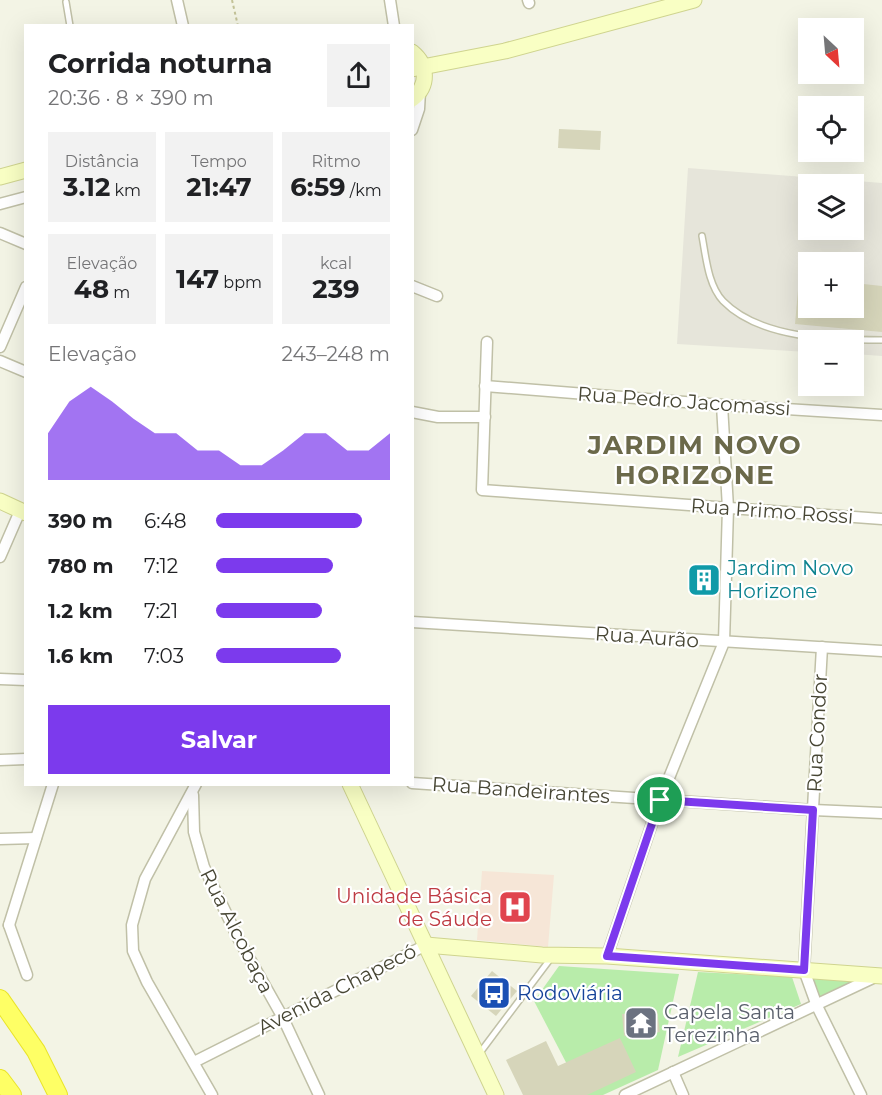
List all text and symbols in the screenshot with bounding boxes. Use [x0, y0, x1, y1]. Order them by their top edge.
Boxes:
north arrow [798, 18, 864, 84]
map controls [798, 18, 864, 396]
button: share [327, 44, 390, 107]
text: Corrida noturna [48, 47, 273, 80]
text: 20:36 · 8 × 390 m [48, 86, 214, 110]
button: locate [798, 96, 864, 162]
text: Distância [65, 152, 139, 171]
text: Tempo [191, 152, 247, 171]
text: Ritmo [311, 152, 361, 171]
text: 3.12 [63, 171, 110, 203]
text: 21:47 [186, 171, 252, 203]
text: 6:59 [290, 171, 346, 203]
button: layers [798, 174, 864, 240]
text: km [110, 181, 141, 200]
text: /km [346, 181, 382, 200]
button: + [798, 252, 864, 318]
text: Elevação [67, 254, 137, 273]
text: kcal [320, 254, 352, 273]
text: 147 [176, 263, 219, 295]
text: 48 [74, 273, 109, 305]
text: bpm [219, 273, 262, 292]
text: 239 [312, 273, 360, 305]
text: m [109, 283, 130, 302]
button: − [798, 330, 864, 396]
text: Elevação [48, 342, 137, 366]
text: 243–248 m [282, 342, 390, 366]
street label: Rua Pedro Jacomassi [577, 382, 791, 420]
district label: JARDIM NOVO HORIZONE [587, 429, 802, 491]
street label: Rua Primo Rossi [690, 493, 854, 529]
text: 390 m [48, 509, 113, 533]
text: 6:48 [144, 509, 187, 533]
text: 780 m [48, 554, 113, 578]
text: 7:12 [144, 554, 178, 578]
place label: Jardim Novo Horizone [726, 556, 854, 603]
building icon: Jardim Novo Horizone [686, 562, 722, 598]
text: 1.2 km [48, 599, 113, 623]
text: 7:21 [144, 599, 178, 623]
street label: Rua Aurão [594, 621, 700, 653]
text: 1.6 km [48, 644, 113, 668]
text: 7:03 [144, 644, 184, 668]
street label: Rua Condor [802, 673, 832, 793]
button: Salvar [48, 705, 390, 774]
street label: Rua Bandeirantes [431, 772, 611, 808]
pin [634, 774, 685, 825]
icon: arrive [643, 783, 676, 816]
street label: Rua Alcobaça [195, 865, 279, 997]
place label: Unidade Básica de Sáude [336, 884, 492, 931]
hospital icon: Unidade Básica de Sáude [497, 889, 533, 925]
street label: Avenida Chapecó [254, 939, 420, 1039]
bus stop icon: Rodoviária [476, 975, 512, 1011]
place label: Rodoviária [517, 981, 623, 1005]
place label: Capela Santa Terezinha [664, 1000, 795, 1047]
temple icon: Capela Santa Terezinha [623, 1005, 659, 1041]

